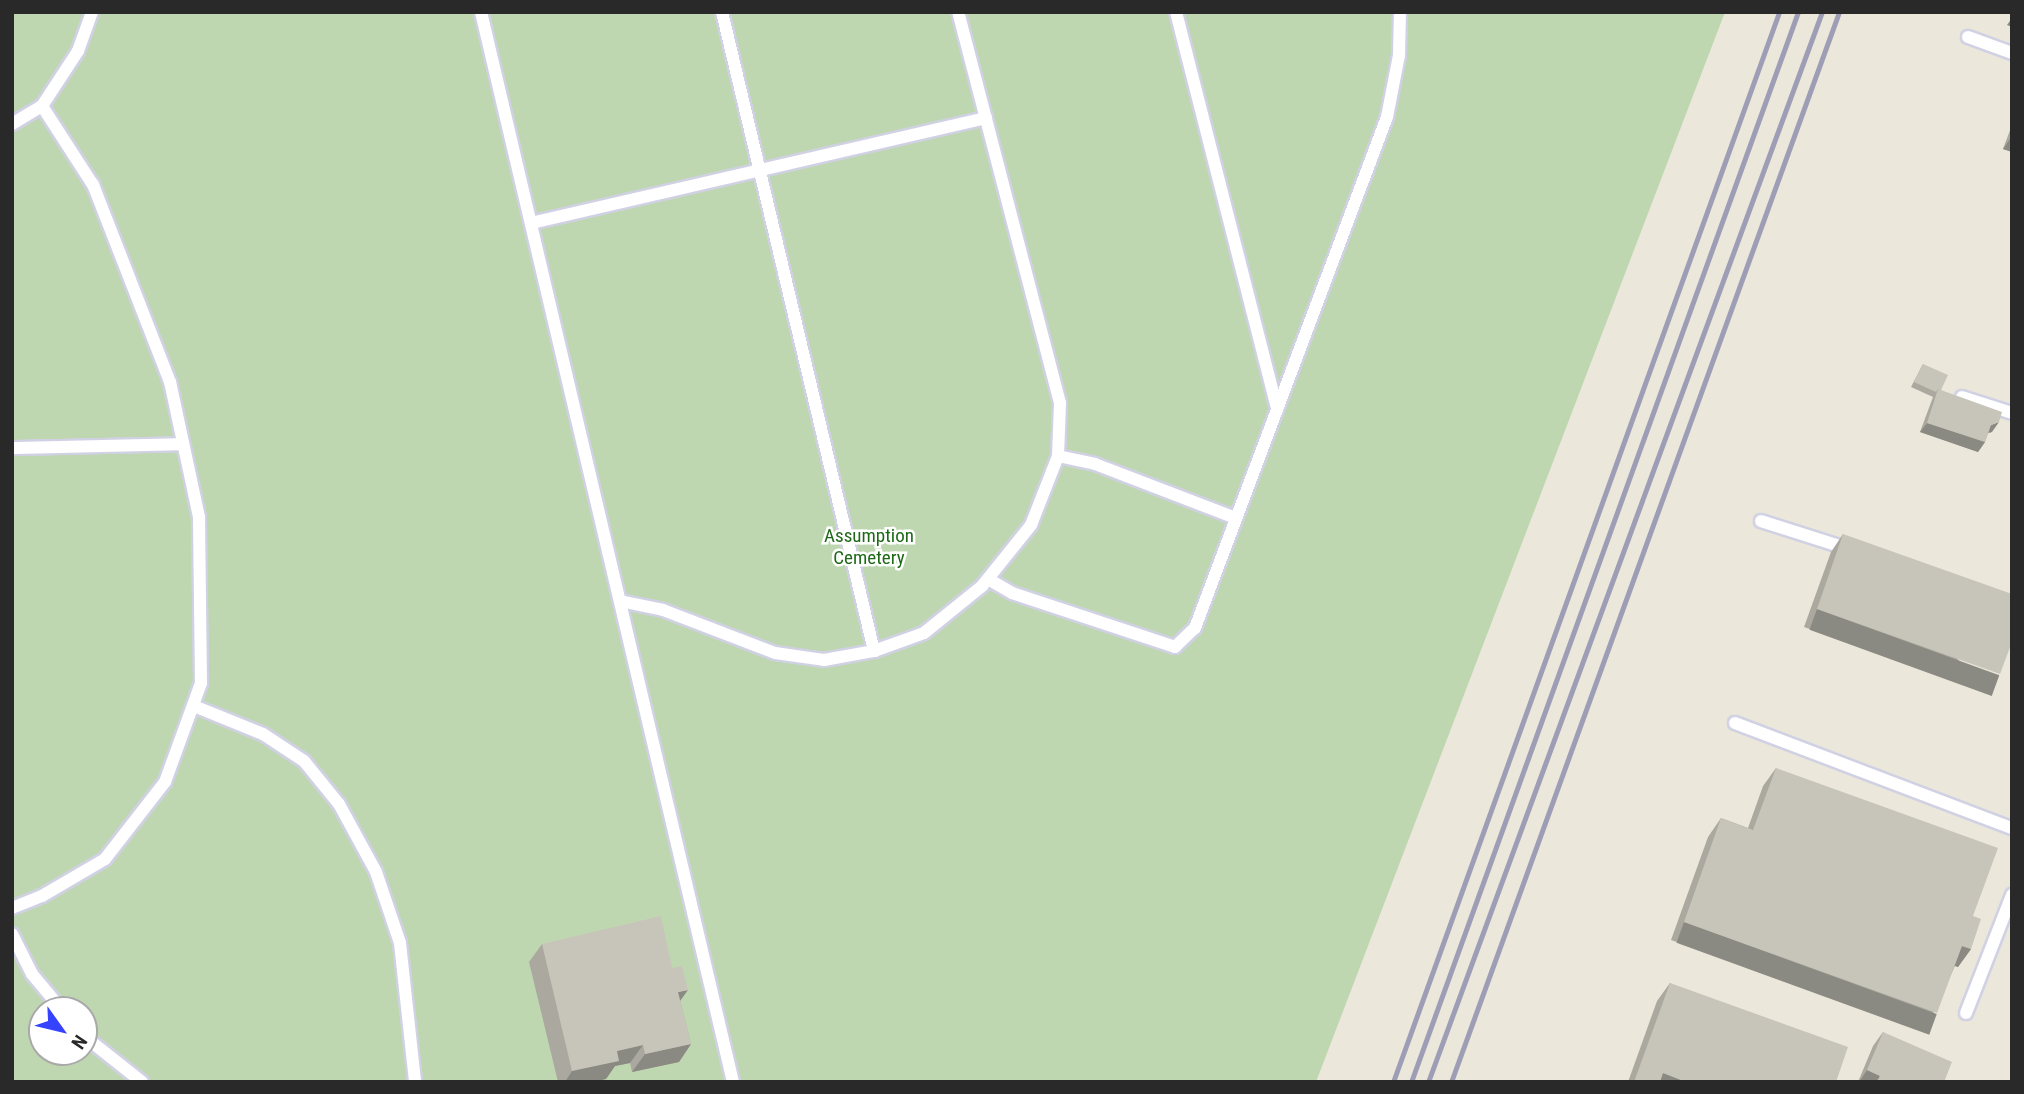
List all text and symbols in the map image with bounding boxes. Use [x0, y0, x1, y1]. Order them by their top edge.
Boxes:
park label: Assumption Cemetery [824, 525, 914, 569]
north arrow [28, 996, 98, 1066]
text: N [66, 1031, 92, 1053]

